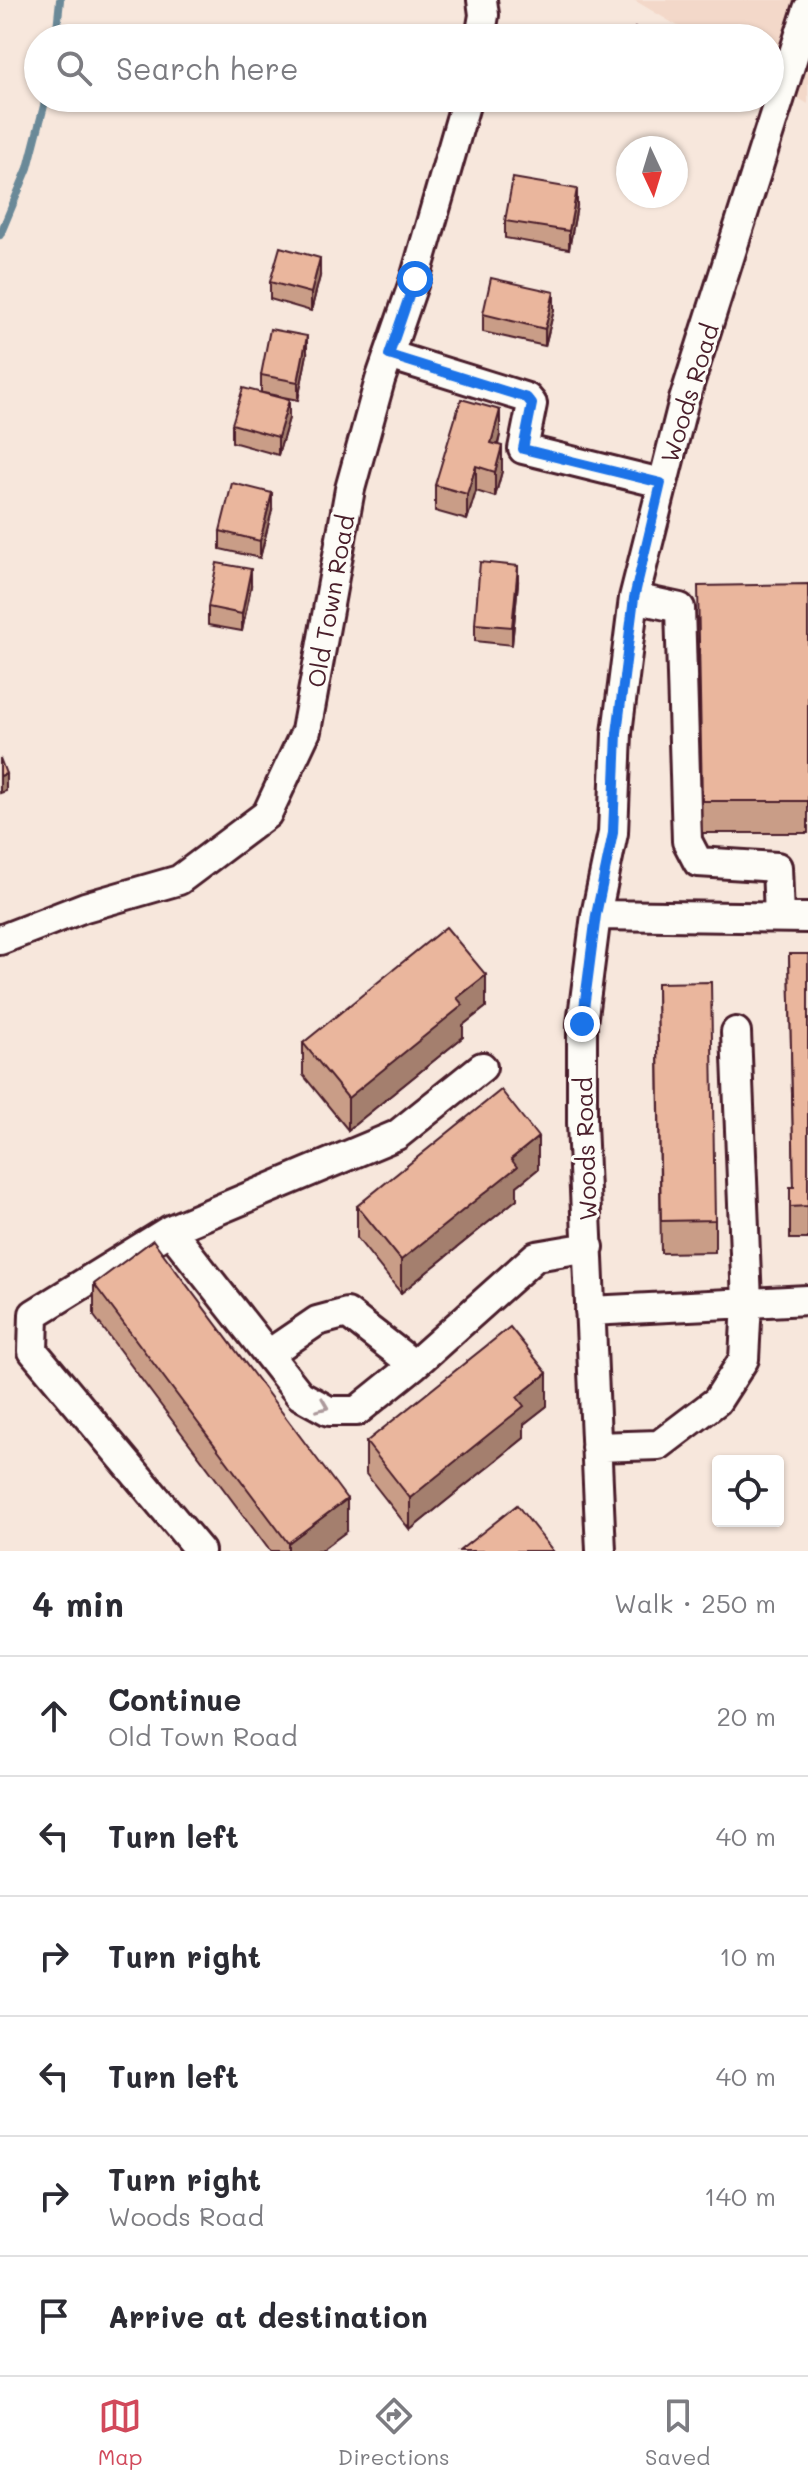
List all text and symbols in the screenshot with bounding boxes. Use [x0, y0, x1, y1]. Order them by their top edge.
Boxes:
search box [24, 24, 784, 112]
icon: search [52, 46, 96, 90]
text: Search here [116, 48, 299, 88]
north arrow [616, 136, 688, 208]
route start [397, 261, 433, 297]
street label: Woods Road [653, 320, 725, 466]
street label: Old Town Road [300, 512, 360, 690]
route end [564, 1006, 600, 1042]
street label: Woods Road [567, 1077, 603, 1221]
one-way arrow [316, 1396, 330, 1413]
map controls [712, 1455, 784, 1527]
button: locate [712, 1455, 784, 1527]
text: 4 min [32, 1581, 124, 1626]
text: Walk · 250 m [614, 1586, 776, 1620]
text: Continue [108, 1679, 241, 1719]
icon: ahead [32, 1694, 76, 1738]
text: 20 m [716, 1699, 776, 1733]
text: Old Town Road [108, 1719, 298, 1753]
icon: left [32, 1814, 76, 1858]
text: Turn left [108, 1816, 239, 1856]
text: 40 m [716, 1819, 776, 1853]
icon: right [32, 1934, 76, 1978]
text: Turn right [108, 1936, 261, 1976]
text: 10 m [719, 1939, 776, 1973]
icon: left [32, 2054, 76, 2098]
text: Turn left [108, 2056, 239, 2096]
text: 40 m [716, 2059, 776, 2093]
text: Turn right [108, 2159, 261, 2199]
icon: right [32, 2174, 76, 2218]
text: 140 m [704, 2179, 776, 2213]
text: Woods Road [108, 2199, 264, 2233]
icon: arrive [32, 2294, 76, 2338]
text: Arrive at destination [108, 2296, 428, 2336]
tab: Map [98, 2394, 143, 2471]
tab: Directions [338, 2394, 450, 2471]
tab: Saved [645, 2394, 710, 2471]

